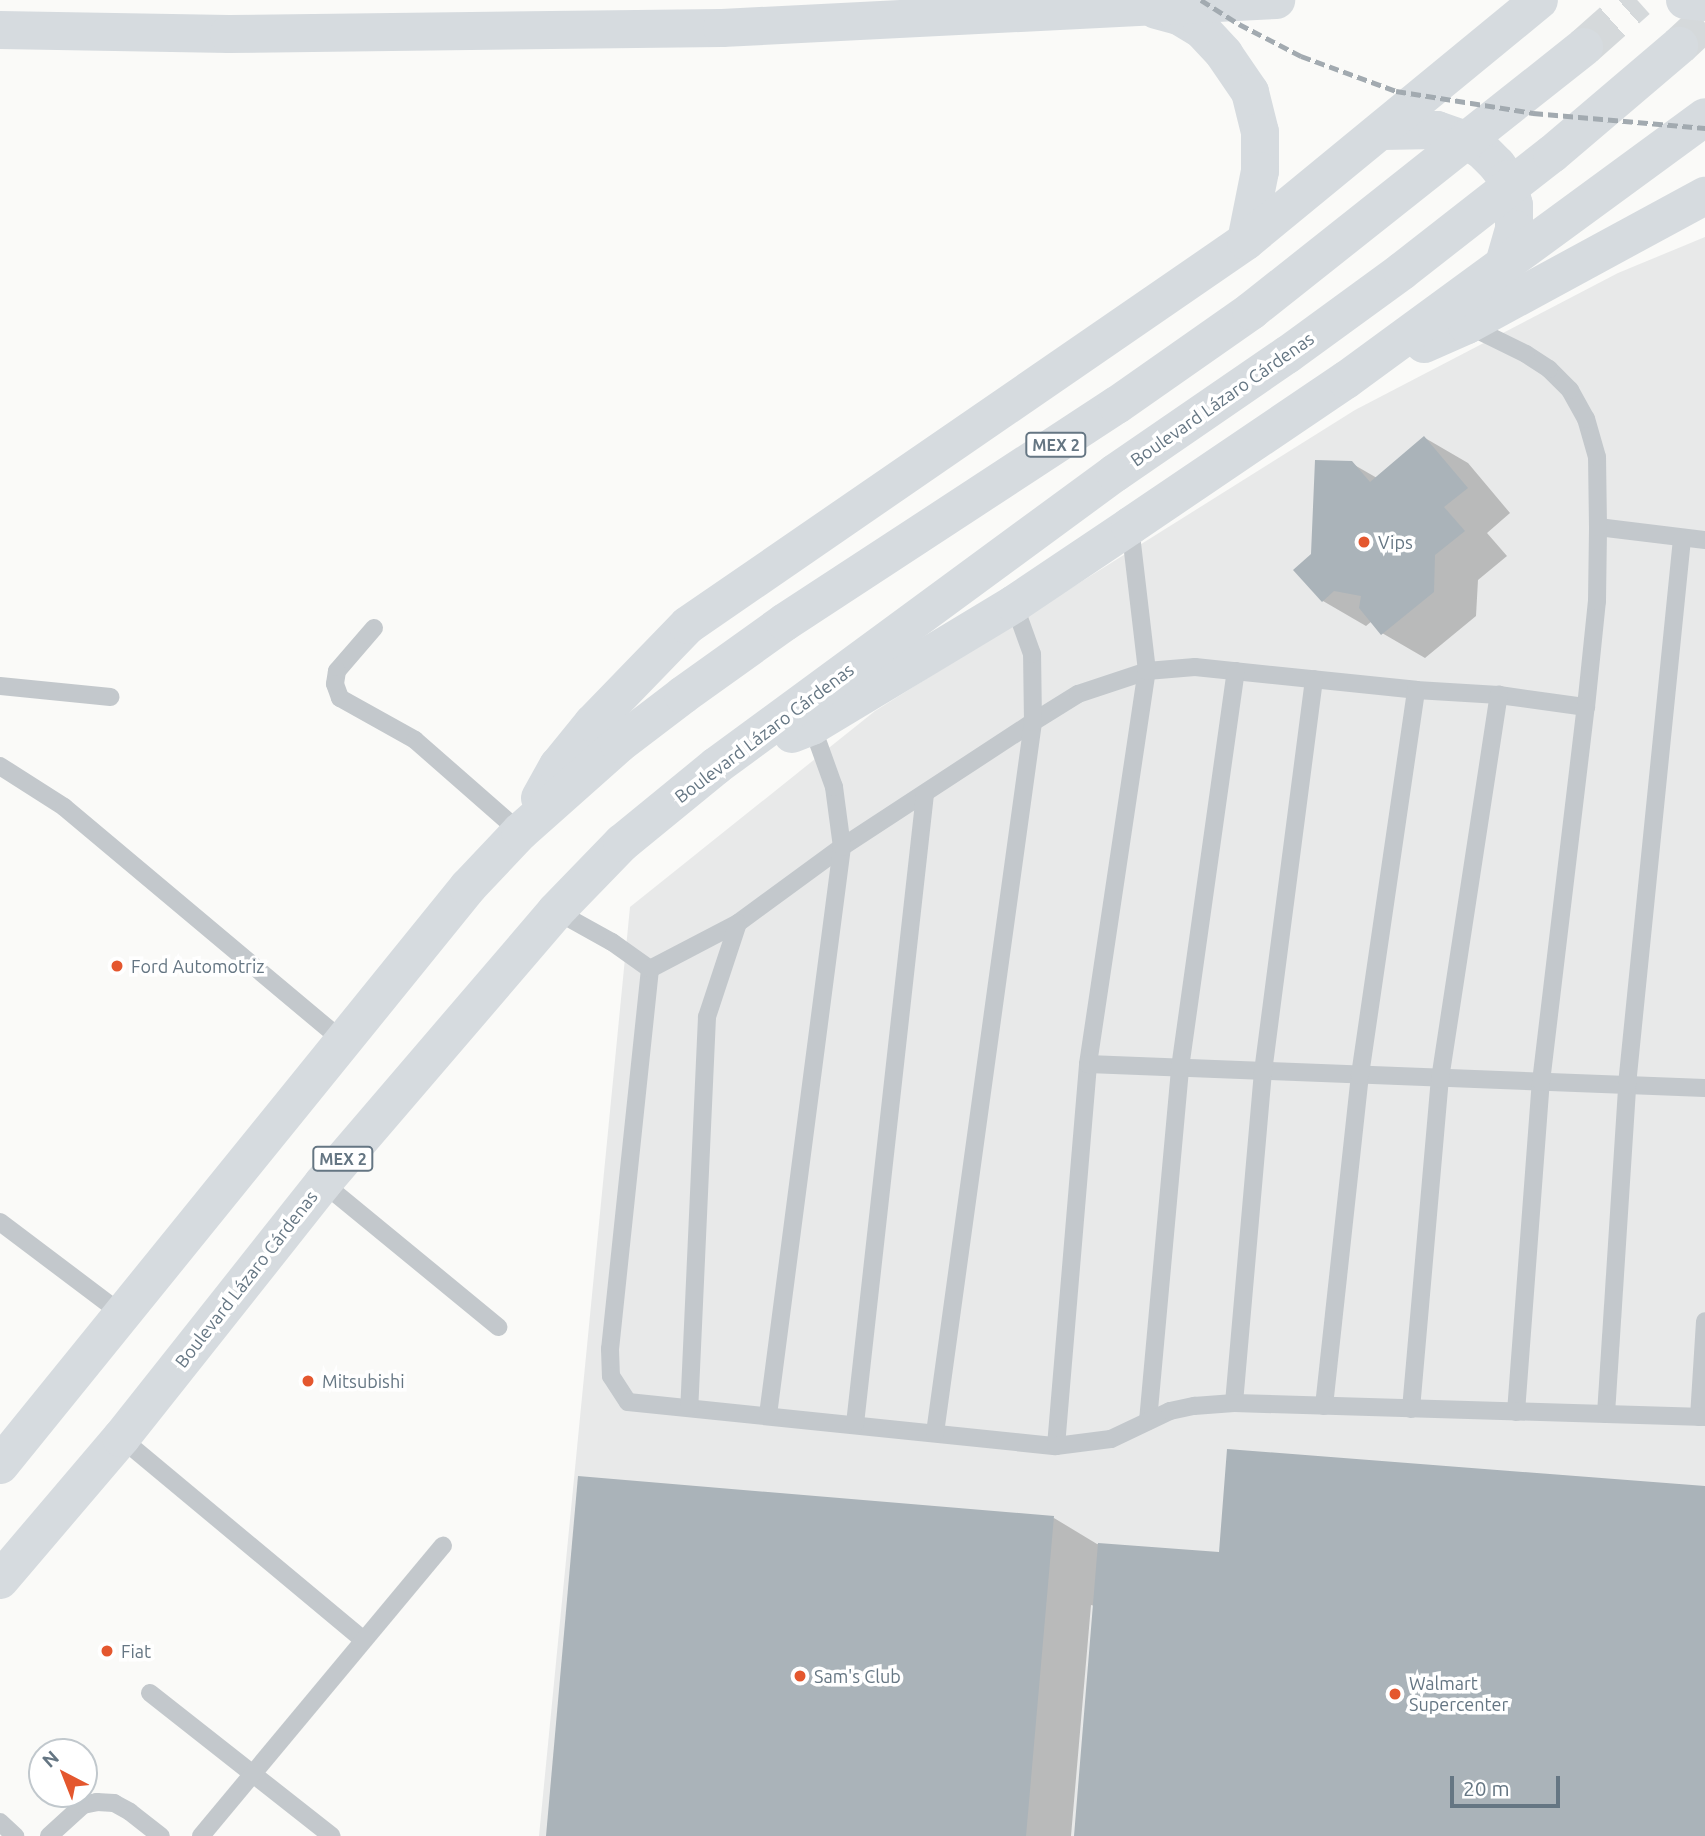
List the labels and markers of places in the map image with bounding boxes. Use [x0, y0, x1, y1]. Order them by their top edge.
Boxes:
place label: Vips [1378, 531, 1413, 553]
marker: Vips [1356, 534, 1372, 550]
place label: Ford Automotriz [131, 955, 265, 977]
marker: Ford Automotriz [109, 958, 125, 974]
place label: Mitsubishi [322, 1370, 405, 1392]
marker: Mitsubishi [300, 1373, 316, 1389]
place label: Fiat [121, 1640, 151, 1662]
marker: Fiat [99, 1643, 115, 1659]
place label: Sam's Club [814, 1665, 901, 1687]
marker: Sam's Club [792, 1668, 808, 1684]
place label: Walmart Supercenter [1409, 1673, 1508, 1716]
marker: Walmart Supercenter [1387, 1686, 1403, 1702]

